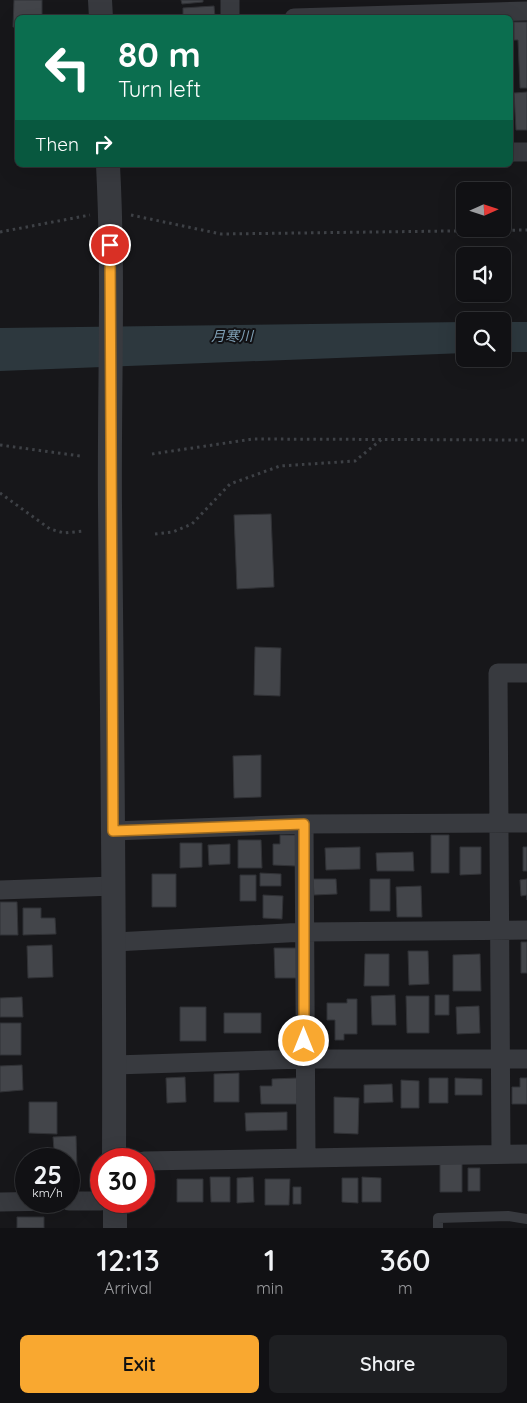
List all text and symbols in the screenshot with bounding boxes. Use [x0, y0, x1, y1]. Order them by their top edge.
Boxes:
text: 80 m [118, 32, 201, 76]
icon: left [35, 35, 100, 100]
text: Turn left [118, 75, 201, 103]
icon: right [89, 130, 117, 158]
text: Then [35, 132, 79, 156]
north arrow [456, 182, 511, 238]
map controls [456, 182, 511, 367]
pin [89, 224, 131, 266]
icon: arrive [96, 231, 124, 259]
button: sound [456, 247, 511, 302]
button: search [456, 312, 511, 367]
water label: 月寒川 [211, 327, 255, 345]
position arrow [277, 1014, 329, 1066]
speed limit sign: 30 [90, 1148, 155, 1213]
text: 25 [33, 1159, 62, 1190]
text: km/h [32, 1185, 63, 1200]
text: 12:13 [96, 1241, 160, 1279]
text: 1 [264, 1241, 276, 1279]
text: 360 [380, 1241, 431, 1279]
text: Arrival [104, 1278, 152, 1298]
text: min [256, 1278, 283, 1298]
text: m [398, 1278, 412, 1298]
button: Exit [20, 1335, 259, 1393]
button: Share [269, 1335, 507, 1393]

